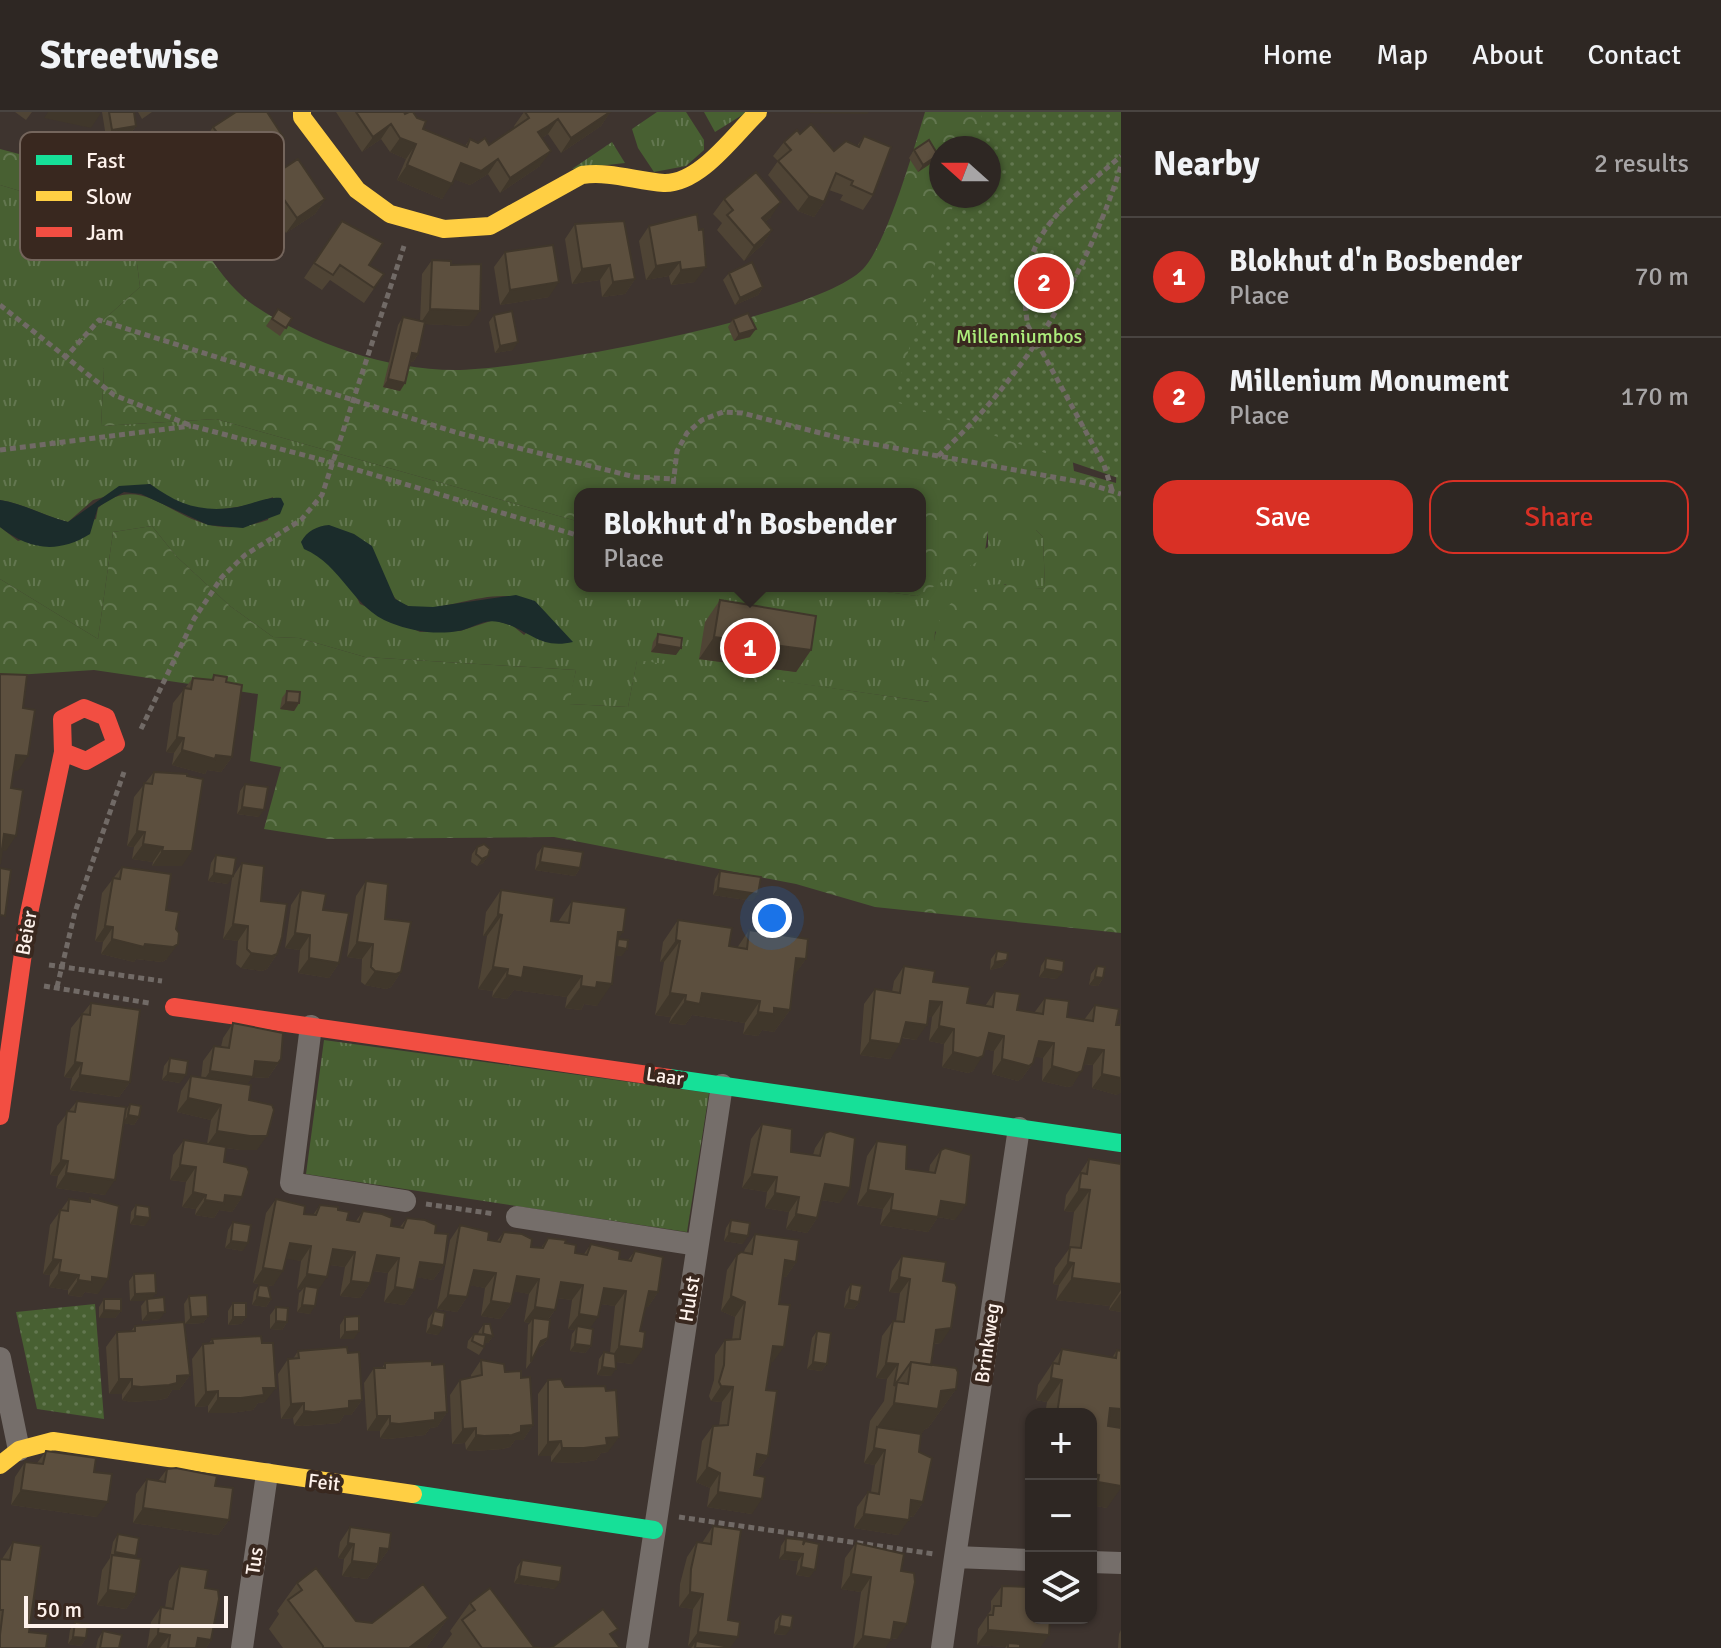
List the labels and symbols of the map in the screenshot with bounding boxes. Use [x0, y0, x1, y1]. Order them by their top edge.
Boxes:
legend [20, 132, 284, 260]
north arrow [929, 136, 1001, 208]
text: Fast [86, 147, 126, 174]
text: Slow [86, 183, 132, 210]
text: Jam [86, 219, 124, 246]
pin: 2 [1018, 253, 1070, 313]
park label: Millenniumbos [956, 324, 1083, 349]
pin: 1 [724, 618, 776, 678]
your location [752, 898, 792, 938]
street label: Beier [10, 908, 43, 957]
street label: Laar [644, 1061, 686, 1092]
street label: Hulst [674, 1274, 705, 1324]
street label: Brinkweg [970, 1301, 1005, 1385]
street label: Feit [306, 1468, 341, 1497]
street label: Tus [240, 1545, 269, 1577]
scale bar [24, 1592, 228, 1628]

